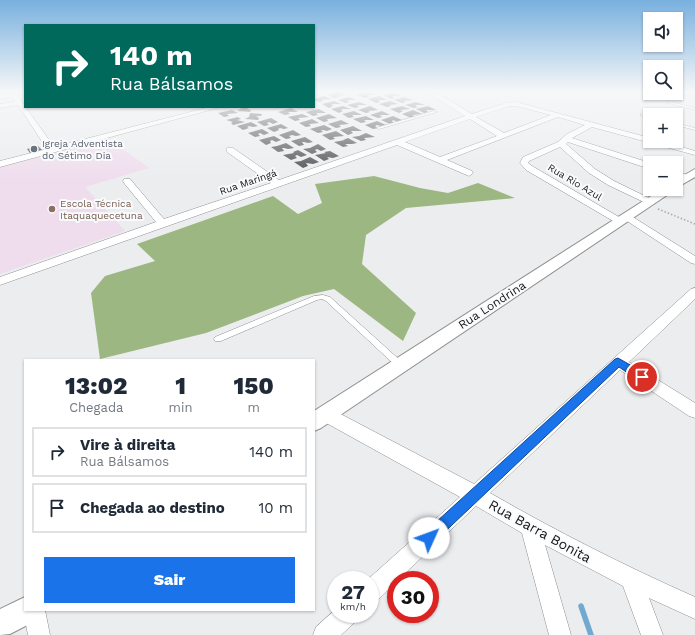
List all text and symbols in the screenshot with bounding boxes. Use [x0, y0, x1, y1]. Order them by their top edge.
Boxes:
map controls [643, 12, 683, 196]
button: sound [643, 12, 683, 52]
text: 140 m [110, 39, 193, 72]
icon: right [44, 40, 96, 92]
button: search [643, 60, 683, 100]
text: Rua Bálsamos [110, 73, 233, 94]
button: + [643, 108, 683, 148]
place label: Igreja Adventista do Sétimo Dia [42, 138, 123, 161]
marker: Igreja Adventista do Sétimo Dia [29, 144, 39, 154]
button: − [643, 156, 683, 196]
street label: Rua Rio Azul [546, 162, 604, 202]
street label: Rua Maringá [218, 167, 278, 197]
place label: Escola Técnica Itaquaquecetuna [60, 198, 143, 221]
marker: Escola Técnica Itaquaquecetuna [47, 204, 57, 214]
street label: Rua Londrina [456, 278, 528, 332]
pin [625, 360, 659, 394]
icon: arrive [631, 366, 653, 388]
text: 13:02 [65, 372, 127, 400]
text: 1 [175, 372, 186, 400]
text: 150 [234, 372, 274, 400]
text: Chegada [69, 400, 123, 415]
text: min [169, 400, 192, 415]
text: m [248, 400, 260, 415]
text: Vire à direita [80, 436, 175, 454]
icon: right [46, 441, 68, 463]
text: 140 m [249, 443, 293, 461]
text: Rua Bálsamos [80, 454, 169, 469]
street label: Rua Barra Bonita [486, 496, 594, 566]
icon: arrive [46, 497, 68, 519]
text: Chegada ao destino [80, 499, 225, 517]
text: 10 m [258, 499, 293, 517]
position arrow [408, 517, 450, 559]
button: Sair [44, 557, 295, 603]
speed limit sign: 30 [387, 571, 439, 623]
text: 27 [341, 580, 365, 604]
text: km/h [340, 601, 366, 612]

